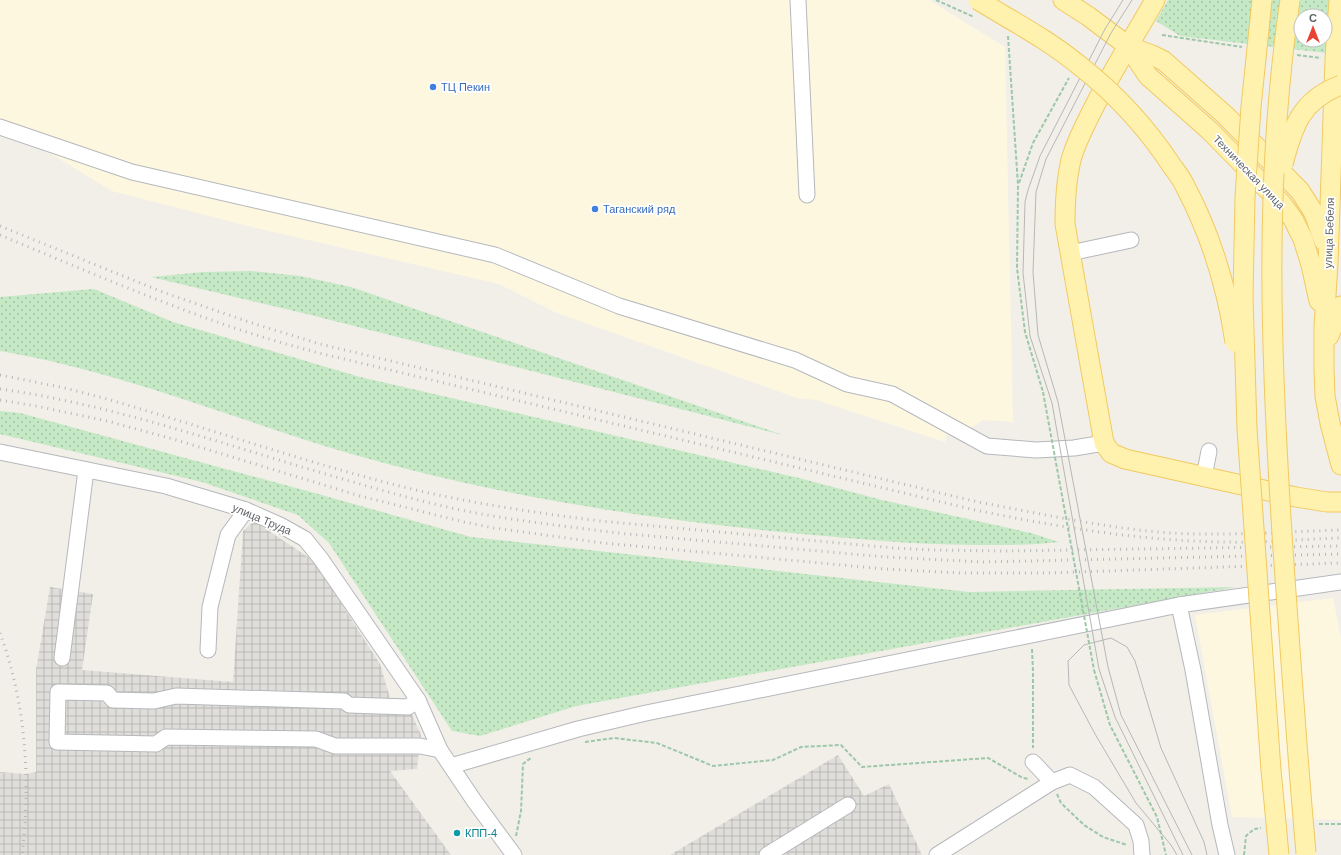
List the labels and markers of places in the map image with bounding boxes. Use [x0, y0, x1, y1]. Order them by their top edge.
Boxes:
place label: ТЦ Пекин [441, 81, 490, 93]
marker: ТЦ Пекин [428, 82, 438, 92]
place label: Таганский ряд [603, 203, 676, 215]
marker: Таганский ряд [590, 204, 600, 214]
place label: КПП-4 [465, 827, 497, 839]
marker: КПП-4 [452, 828, 462, 838]

